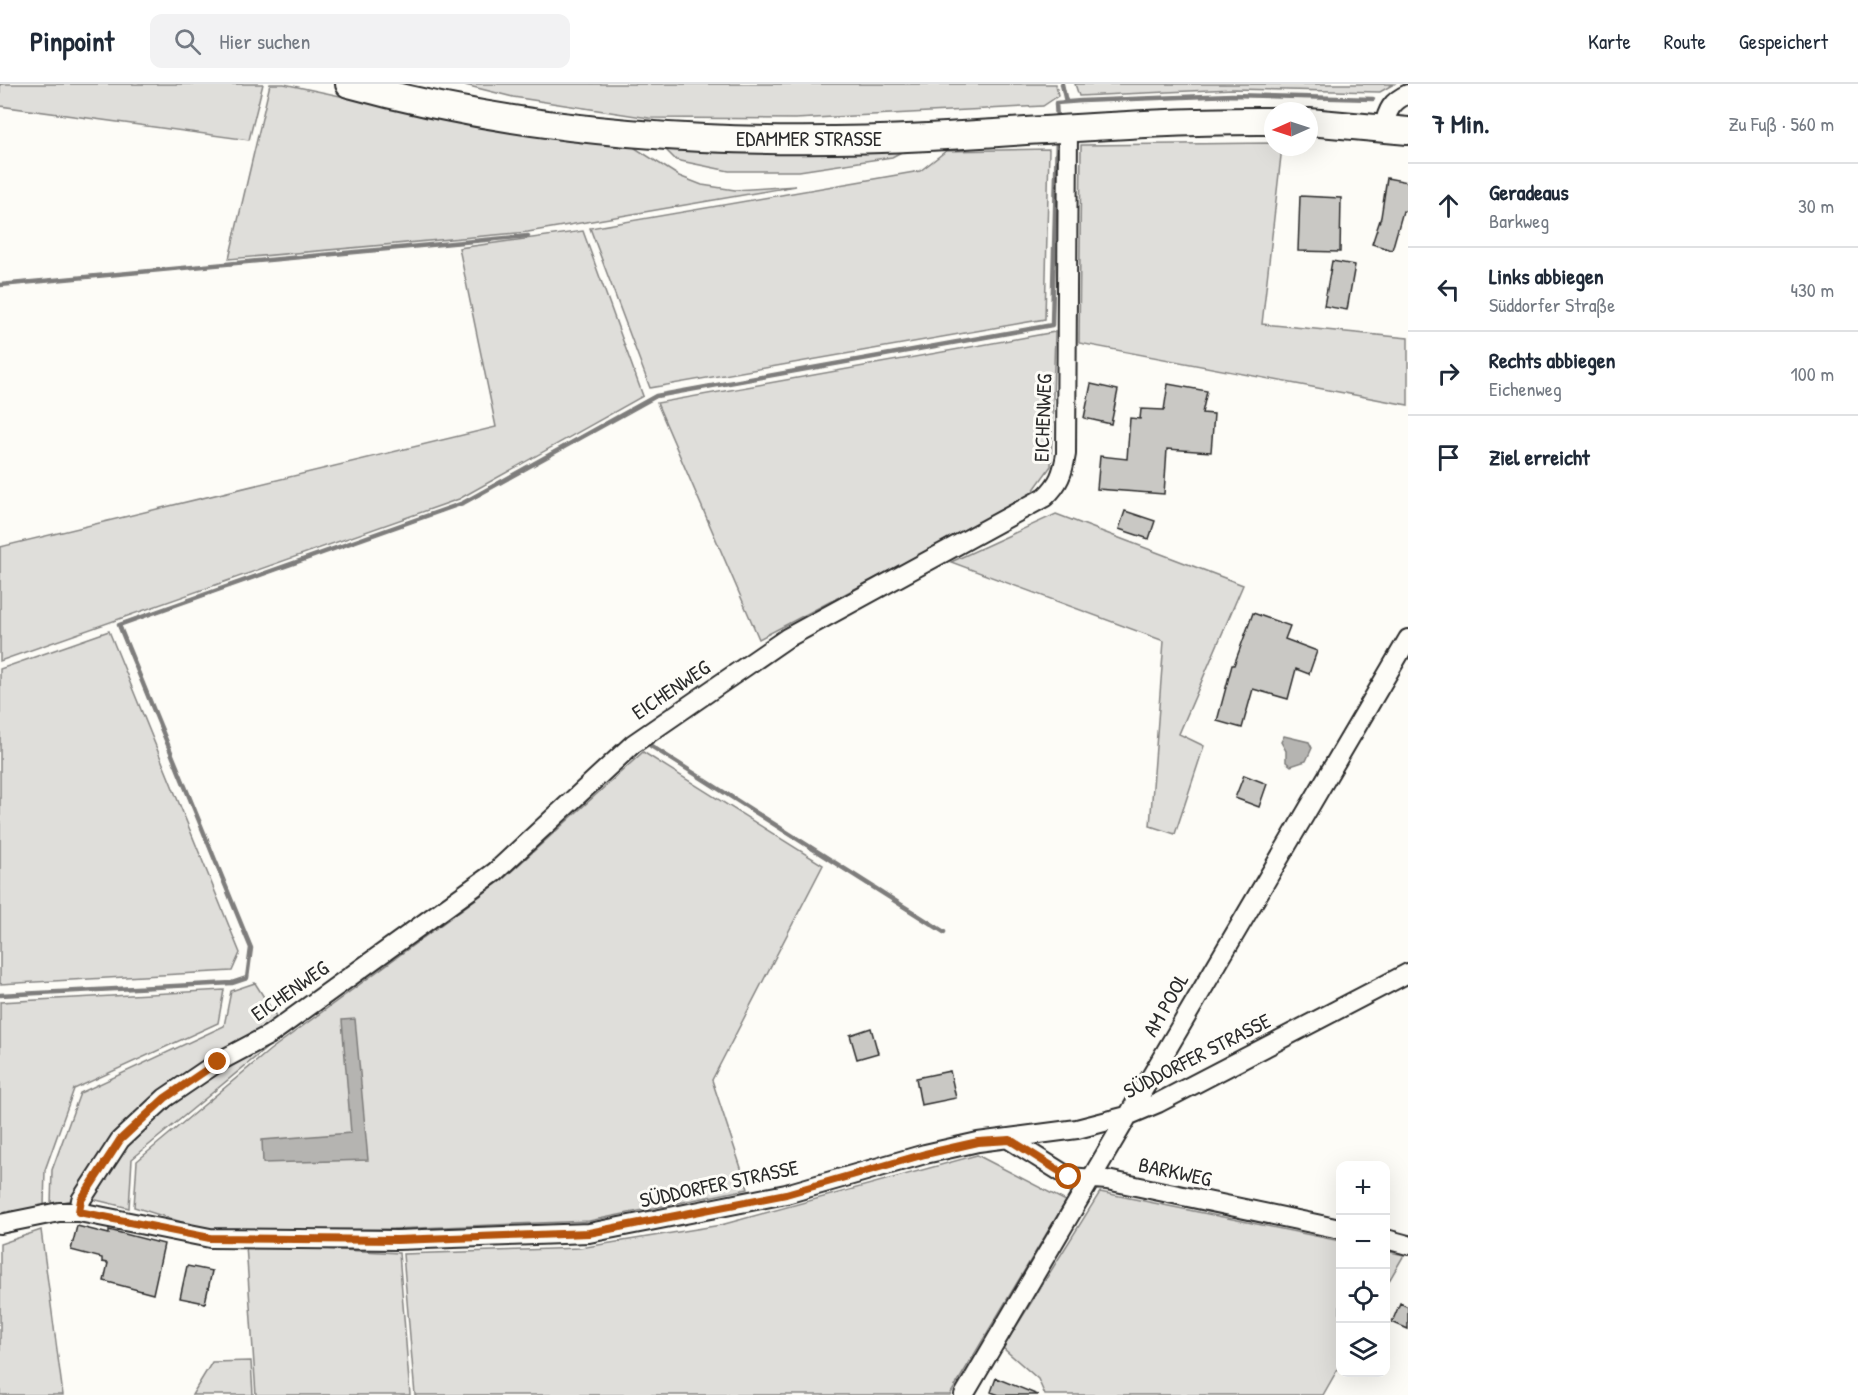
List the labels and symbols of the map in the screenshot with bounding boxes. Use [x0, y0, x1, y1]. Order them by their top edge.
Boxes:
north arrow [1264, 102, 1318, 156]
street label: EDAMMER STRASSE [736, 124, 882, 153]
street label: EICHENWEG [1026, 373, 1059, 463]
street label: EICHENWEG [626, 653, 715, 726]
street label: EICHENWEG [245, 953, 334, 1028]
street label: AM POOL [1136, 968, 1195, 1042]
street label: SÜDDORFER STRASSE [1118, 1006, 1275, 1105]
route end [204, 1048, 230, 1074]
street label: BARKWEG [1136, 1150, 1214, 1193]
street label: SÜDDORFER STRASSE [637, 1153, 801, 1215]
route start [1055, 1163, 1081, 1189]

